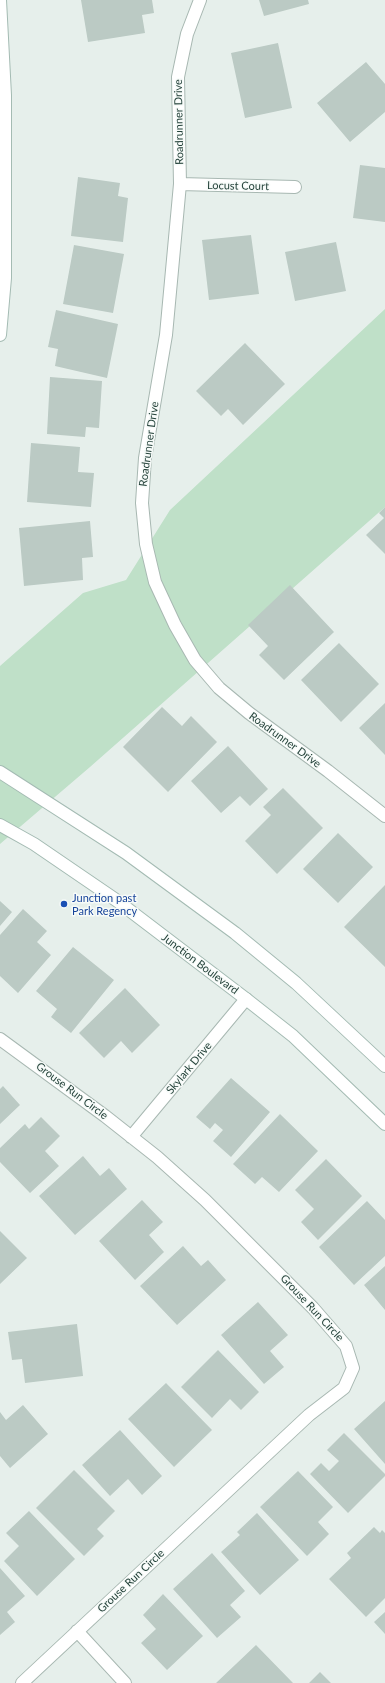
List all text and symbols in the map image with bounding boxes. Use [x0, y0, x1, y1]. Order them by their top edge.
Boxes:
street label: Roadrunner Drive [172, 79, 186, 165]
street label: Locust Court [207, 179, 269, 193]
street label: Roadrunner Drive [137, 401, 161, 487]
street label: Roadrunner Drive [246, 709, 324, 771]
place label: Junction past Park Regency [72, 891, 137, 917]
marker: Junction past Park Regency [59, 899, 69, 909]
street label: Junction Boulevard [159, 931, 241, 997]
street label: Skylark Drive [163, 1039, 215, 1097]
street label: Grouse Run Circle [33, 1060, 111, 1122]
street label: Grouse Run Circle [278, 1272, 346, 1344]
street label: Grouse Run Circle [95, 1547, 167, 1615]

